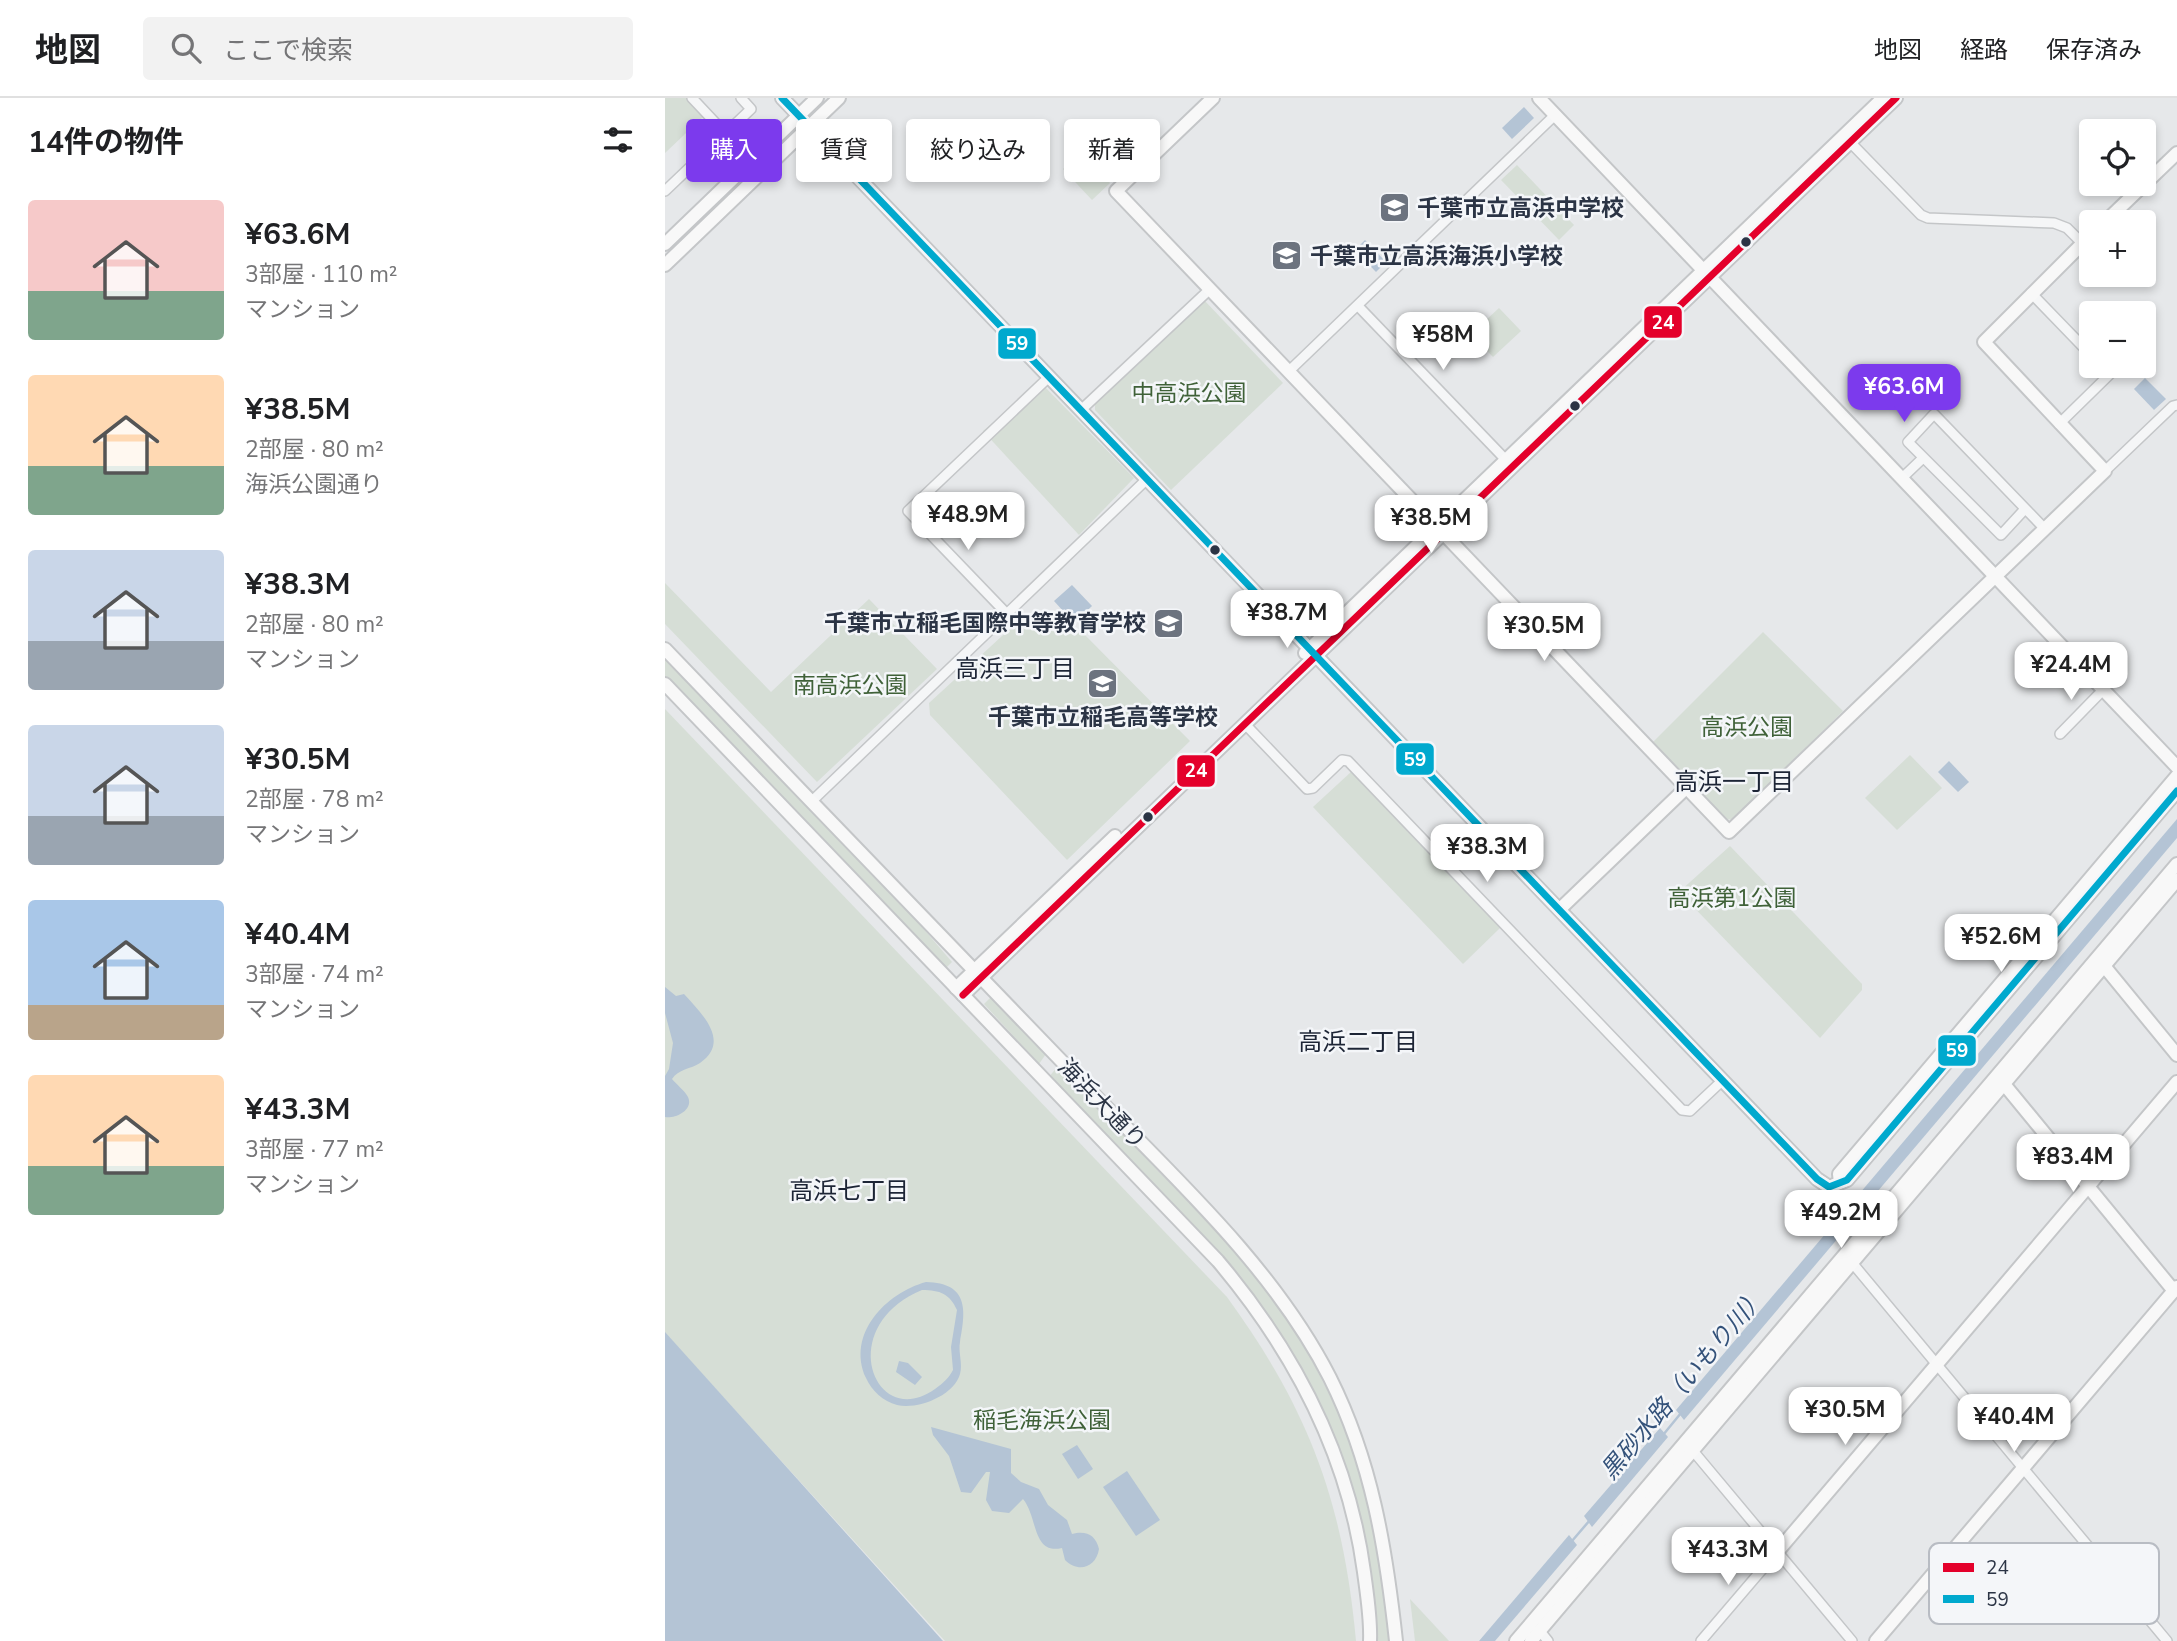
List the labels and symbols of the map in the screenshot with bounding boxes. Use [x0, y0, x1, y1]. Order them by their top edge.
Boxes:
school or university icon: 千葉市立高浜中学校 [1377, 191, 1411, 225]
place label: 千葉市立高浜中学校 [1417, 193, 1624, 224]
unlabelled marker [1739, 235, 1753, 249]
school or university icon: 千葉市立高浜海浜小学校 [1270, 239, 1304, 273]
place label: 千葉市立高浜海浜小学校 [1310, 241, 1563, 272]
line badge: 24 [1643, 305, 1683, 339]
text: 24 [1652, 310, 1674, 336]
pin: ¥58M [1402, 313, 1484, 372]
line badge: 59 [997, 327, 1037, 360]
text: 59 [1006, 331, 1028, 357]
pin: ¥63.6M [1847, 364, 1961, 424]
park label: 中高浜公園 [1132, 378, 1247, 409]
unlabelled marker [1568, 399, 1582, 413]
pin: ¥48.9M [911, 492, 1025, 552]
pin: ¥38.5M [1374, 496, 1488, 555]
unlabelled marker [1208, 543, 1222, 557]
pin: ¥38.7M [1230, 590, 1344, 650]
pin: ¥30.5M [1487, 603, 1601, 663]
school or university icon: 千葉市立稲毛国際中等教育学校 [1152, 606, 1186, 640]
place label: 千葉市立稲毛国際中等教育学校 [824, 608, 1146, 639]
pin: ¥24.4M [2014, 642, 2128, 702]
district label: 高浜三丁目 [955, 653, 1075, 685]
school or university icon: 千葉市立稲毛高等学校 [1086, 666, 1120, 700]
park label: 南高浜公園 [793, 670, 908, 701]
place label: 千葉市立稲毛高等学校 [988, 702, 1218, 733]
park label: 高浜公園 [1701, 712, 1793, 743]
line badge: 59 [1395, 742, 1435, 776]
text: 59 [1404, 747, 1426, 773]
line badge: 24 [1176, 754, 1216, 788]
text: 24 [1185, 758, 1207, 784]
district label: 高浜一丁目 [1674, 766, 1794, 798]
unlabelled marker [1141, 810, 1155, 824]
pin: ¥38.3M [1430, 824, 1544, 884]
park label: 高浜第1公園 [1668, 883, 1796, 914]
pin: ¥52.6M [1944, 914, 2058, 974]
district label: 高浜二丁目 [1298, 1026, 1418, 1058]
line badge: 59 [1937, 1034, 1977, 1067]
text: 59 [1946, 1038, 1968, 1064]
street label: 海浜大通り [1051, 1052, 1153, 1156]
pin: ¥83.4M [2016, 1134, 2130, 1194]
district label: 高浜七丁目 [789, 1175, 909, 1207]
pin: ¥49.2M [1784, 1190, 1898, 1250]
water label: 黒砂水路（いもり川） [1594, 1282, 1772, 1486]
pin: ¥30.5M [1788, 1388, 1902, 1447]
pin: ¥40.4M [1957, 1394, 2071, 1454]
park label: 稲毛海浜公園 [973, 1405, 1111, 1436]
pin: ¥43.3M [1671, 1528, 1785, 1587]
legend [1929, 1543, 2159, 1624]
text: 24 [1986, 1555, 2009, 1581]
text: 59 [1986, 1587, 2009, 1613]

